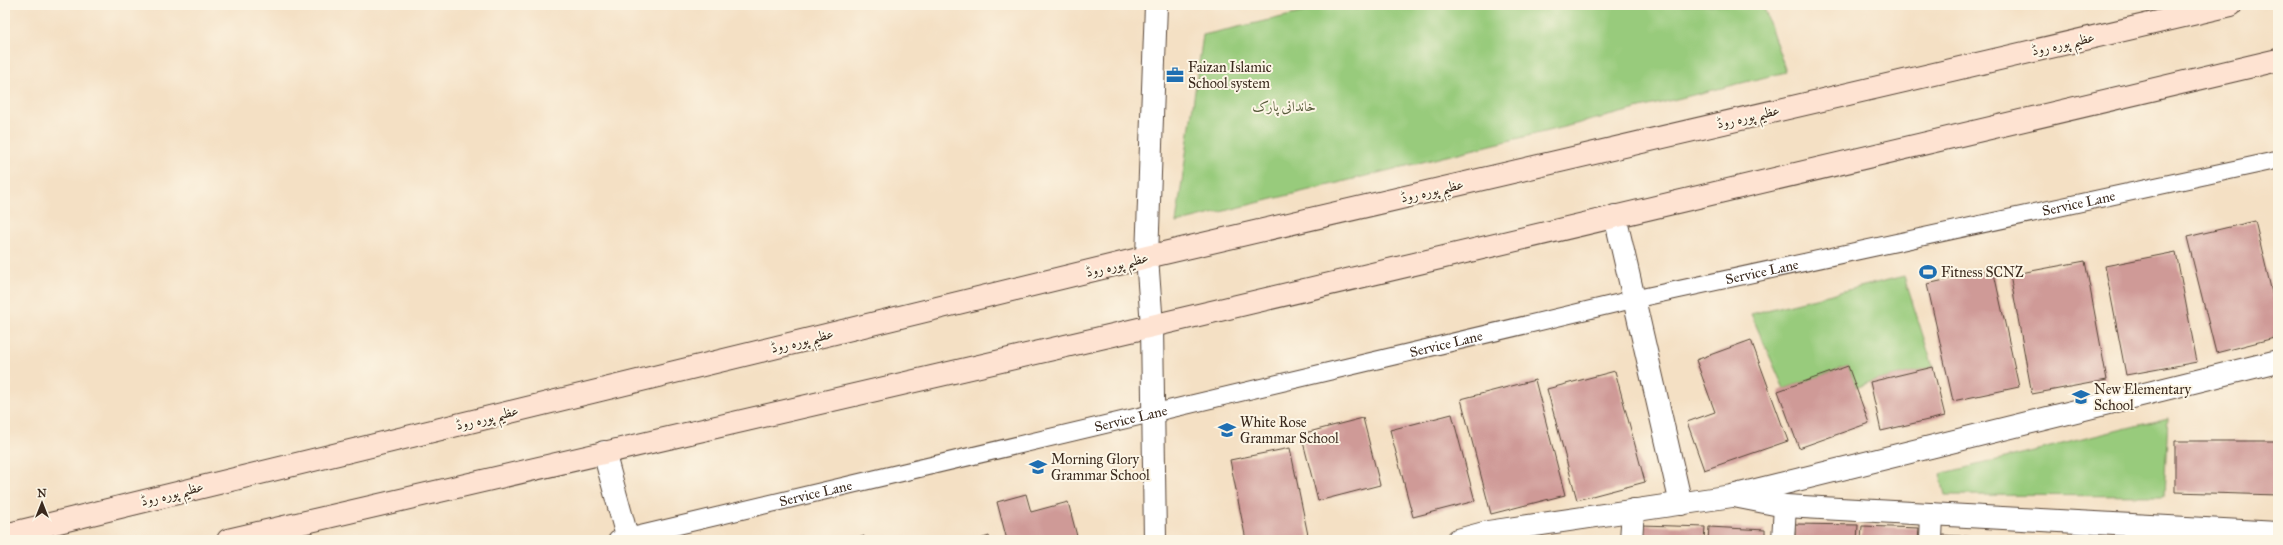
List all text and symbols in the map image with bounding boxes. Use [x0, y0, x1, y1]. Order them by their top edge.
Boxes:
street label: عظیم پورہ روڈ [2030, 29, 2097, 64]
place label: Faizan Islamic School system [1188, 59, 1272, 92]
office icon: Faizan Islamic School system [1165, 65, 1185, 85]
park label: خاندانی پارک [1252, 98, 1316, 117]
street label: عظیم پورہ روڈ [1715, 102, 1782, 137]
street label: عظیم پورہ روڈ [1399, 176, 1466, 211]
street label: Service Lane [2040, 187, 2117, 219]
street label: عظیم پورہ روڈ [1084, 249, 1151, 286]
street label: Service Lane [1724, 255, 1800, 288]
sports icon: Fitness SCNZ [1918, 262, 1938, 282]
place label: Fitness SCNZ [1941, 264, 2024, 281]
street label: عظیم پورہ روڈ [769, 325, 836, 362]
street label: Service Lane [1408, 327, 1484, 361]
place label: New Elementary School [2094, 381, 2191, 414]
school or university icon: New Elementary School [2071, 387, 2091, 407]
street label: Service Lane [1093, 401, 1169, 435]
street label: عظیم پورہ روڈ [454, 402, 521, 439]
place label: White Rose Grammar School [1240, 414, 1339, 447]
school or university icon: White Rose Grammar School [1217, 420, 1237, 440]
place label: Morning Glory Grammar School [1051, 451, 1150, 484]
school or university icon: Morning Glory Grammar School [1028, 457, 1048, 477]
street label: Service Lane [777, 476, 854, 510]
street label: عظیم پورہ روڈ [139, 478, 206, 515]
north arrow [22, 483, 62, 523]
text: N [37, 487, 47, 500]

